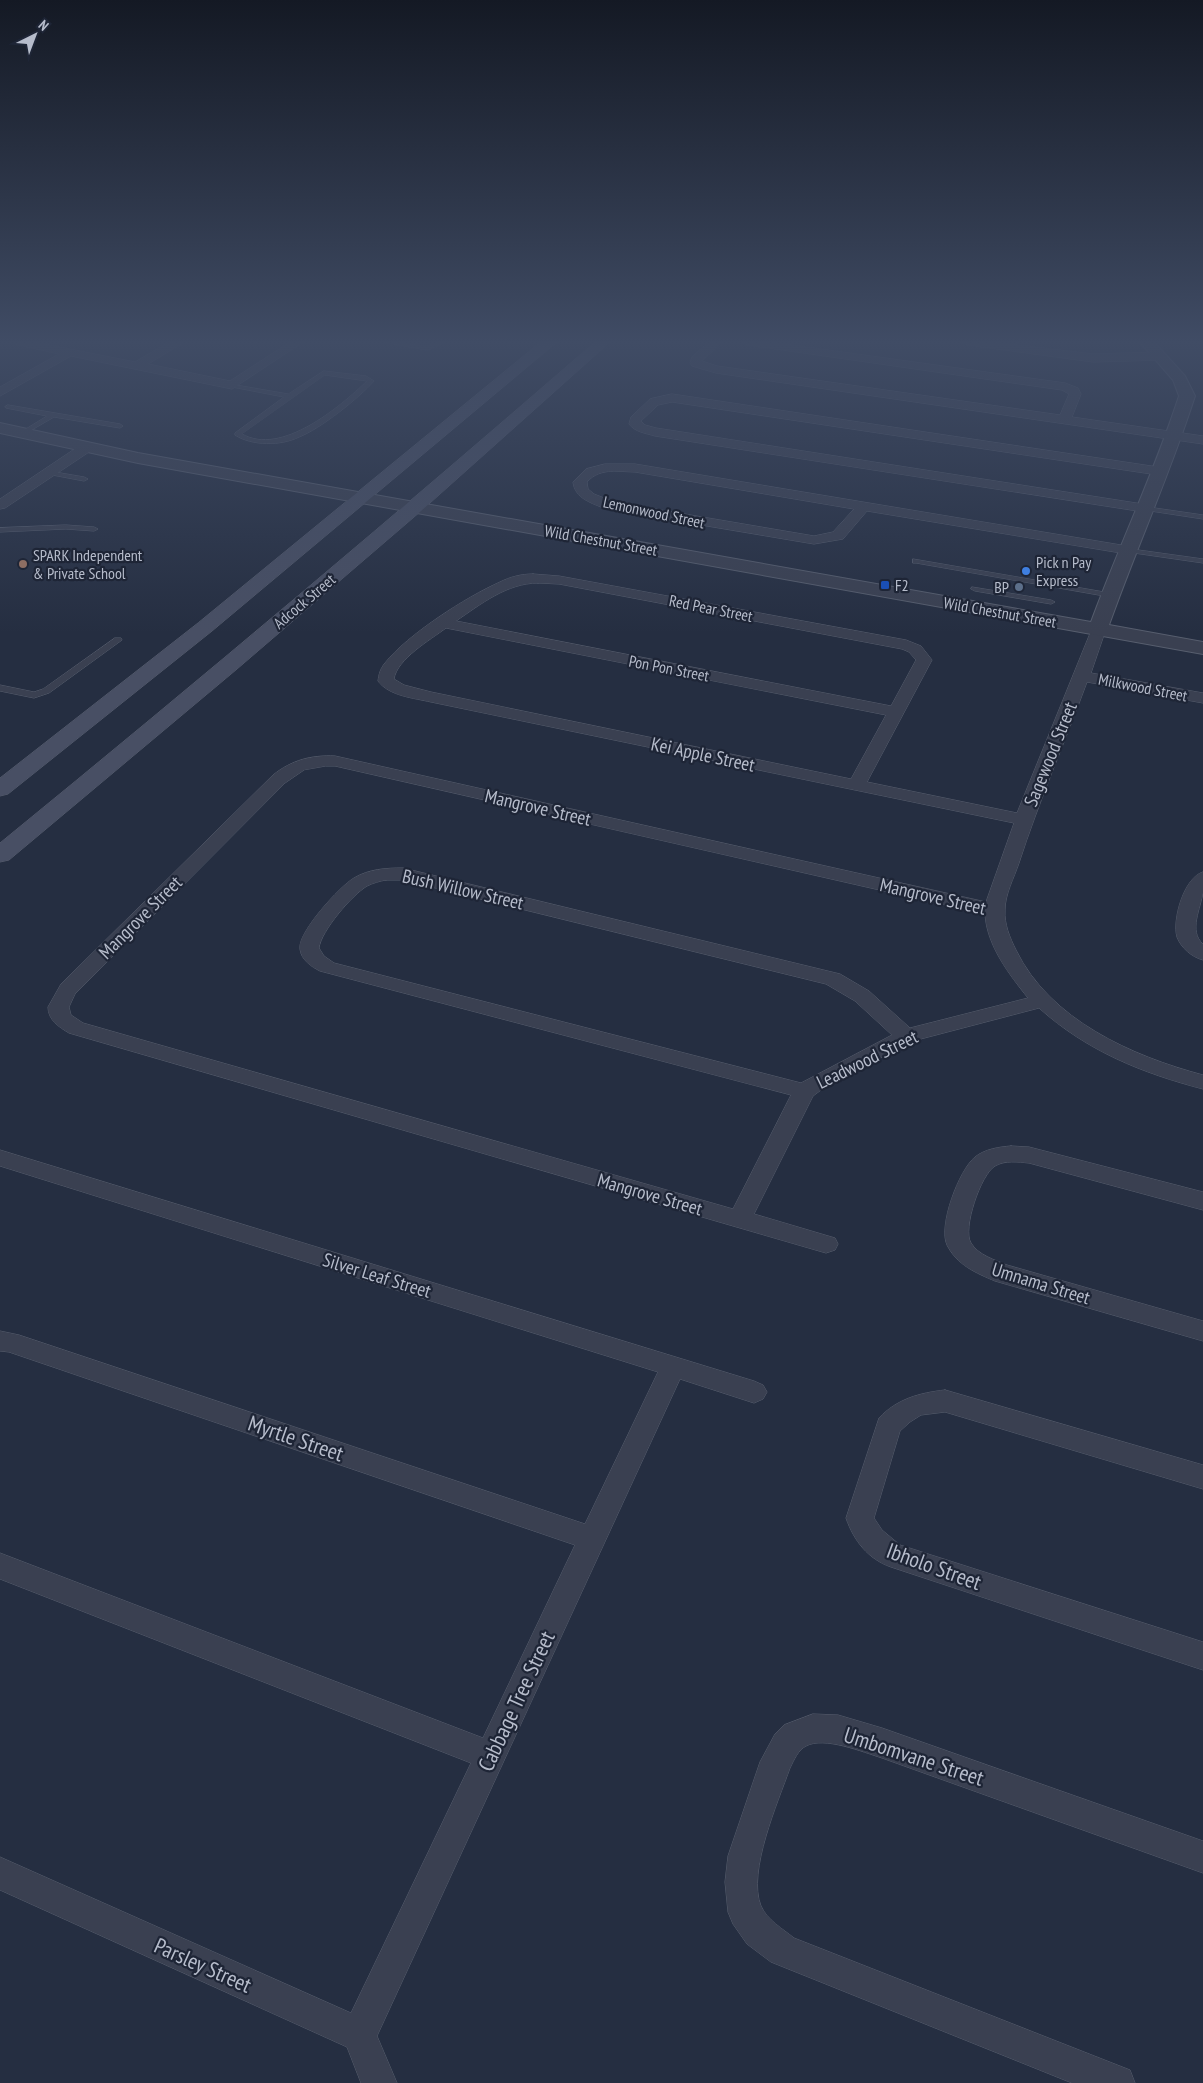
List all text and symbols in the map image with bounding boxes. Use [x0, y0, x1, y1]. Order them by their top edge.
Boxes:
north arrow [10, 10, 60, 60]
text: N [35, 16, 53, 35]
street label: Lemonwood Street [601, 491, 707, 533]
street label: Wild Chestnut Street [543, 520, 659, 560]
place label: SPARK Independent & Private School [33, 545, 143, 583]
place label: Pick n Pay Express [1036, 552, 1091, 590]
marker: SPARK Independent & Private School [17, 558, 29, 570]
marker: Pick n Pay Express [1020, 565, 1032, 577]
street label: Adcock Street [269, 569, 340, 633]
place label: F2 [895, 575, 909, 595]
place label: BP [994, 577, 1009, 597]
marker: F2 [879, 579, 891, 591]
marker: BP [1013, 581, 1025, 593]
street label: Red Pear Street [668, 590, 755, 626]
street label: Wild Chestnut Street [942, 592, 1058, 632]
street label: Pon Pon Street [627, 650, 711, 686]
street label: Milkwood Street [1097, 669, 1190, 706]
street label: Sagewood Street [1018, 697, 1082, 810]
street label: Kei Apple Street [649, 731, 758, 777]
street label: Mangrove Street [483, 783, 594, 831]
street label: Bush Willow Street [400, 863, 527, 915]
street label: Mangrove Street [93, 870, 187, 964]
street label: Mangrove Street [878, 872, 989, 920]
street label: Leadwood Street [812, 1024, 922, 1094]
street label: Mangrove Street [595, 1168, 706, 1221]
street label: Silver Leaf Street [320, 1247, 435, 1303]
street label: Umnama Street [989, 1257, 1094, 1310]
street label: Myrtle Street [244, 1409, 348, 1467]
street label: Ibholo Street [883, 1536, 985, 1596]
street label: Cabbage Tree Street [471, 1626, 561, 1776]
street label: Umbomvane Street [841, 1720, 987, 1792]
street label: Parsley Street [150, 1931, 256, 1999]

